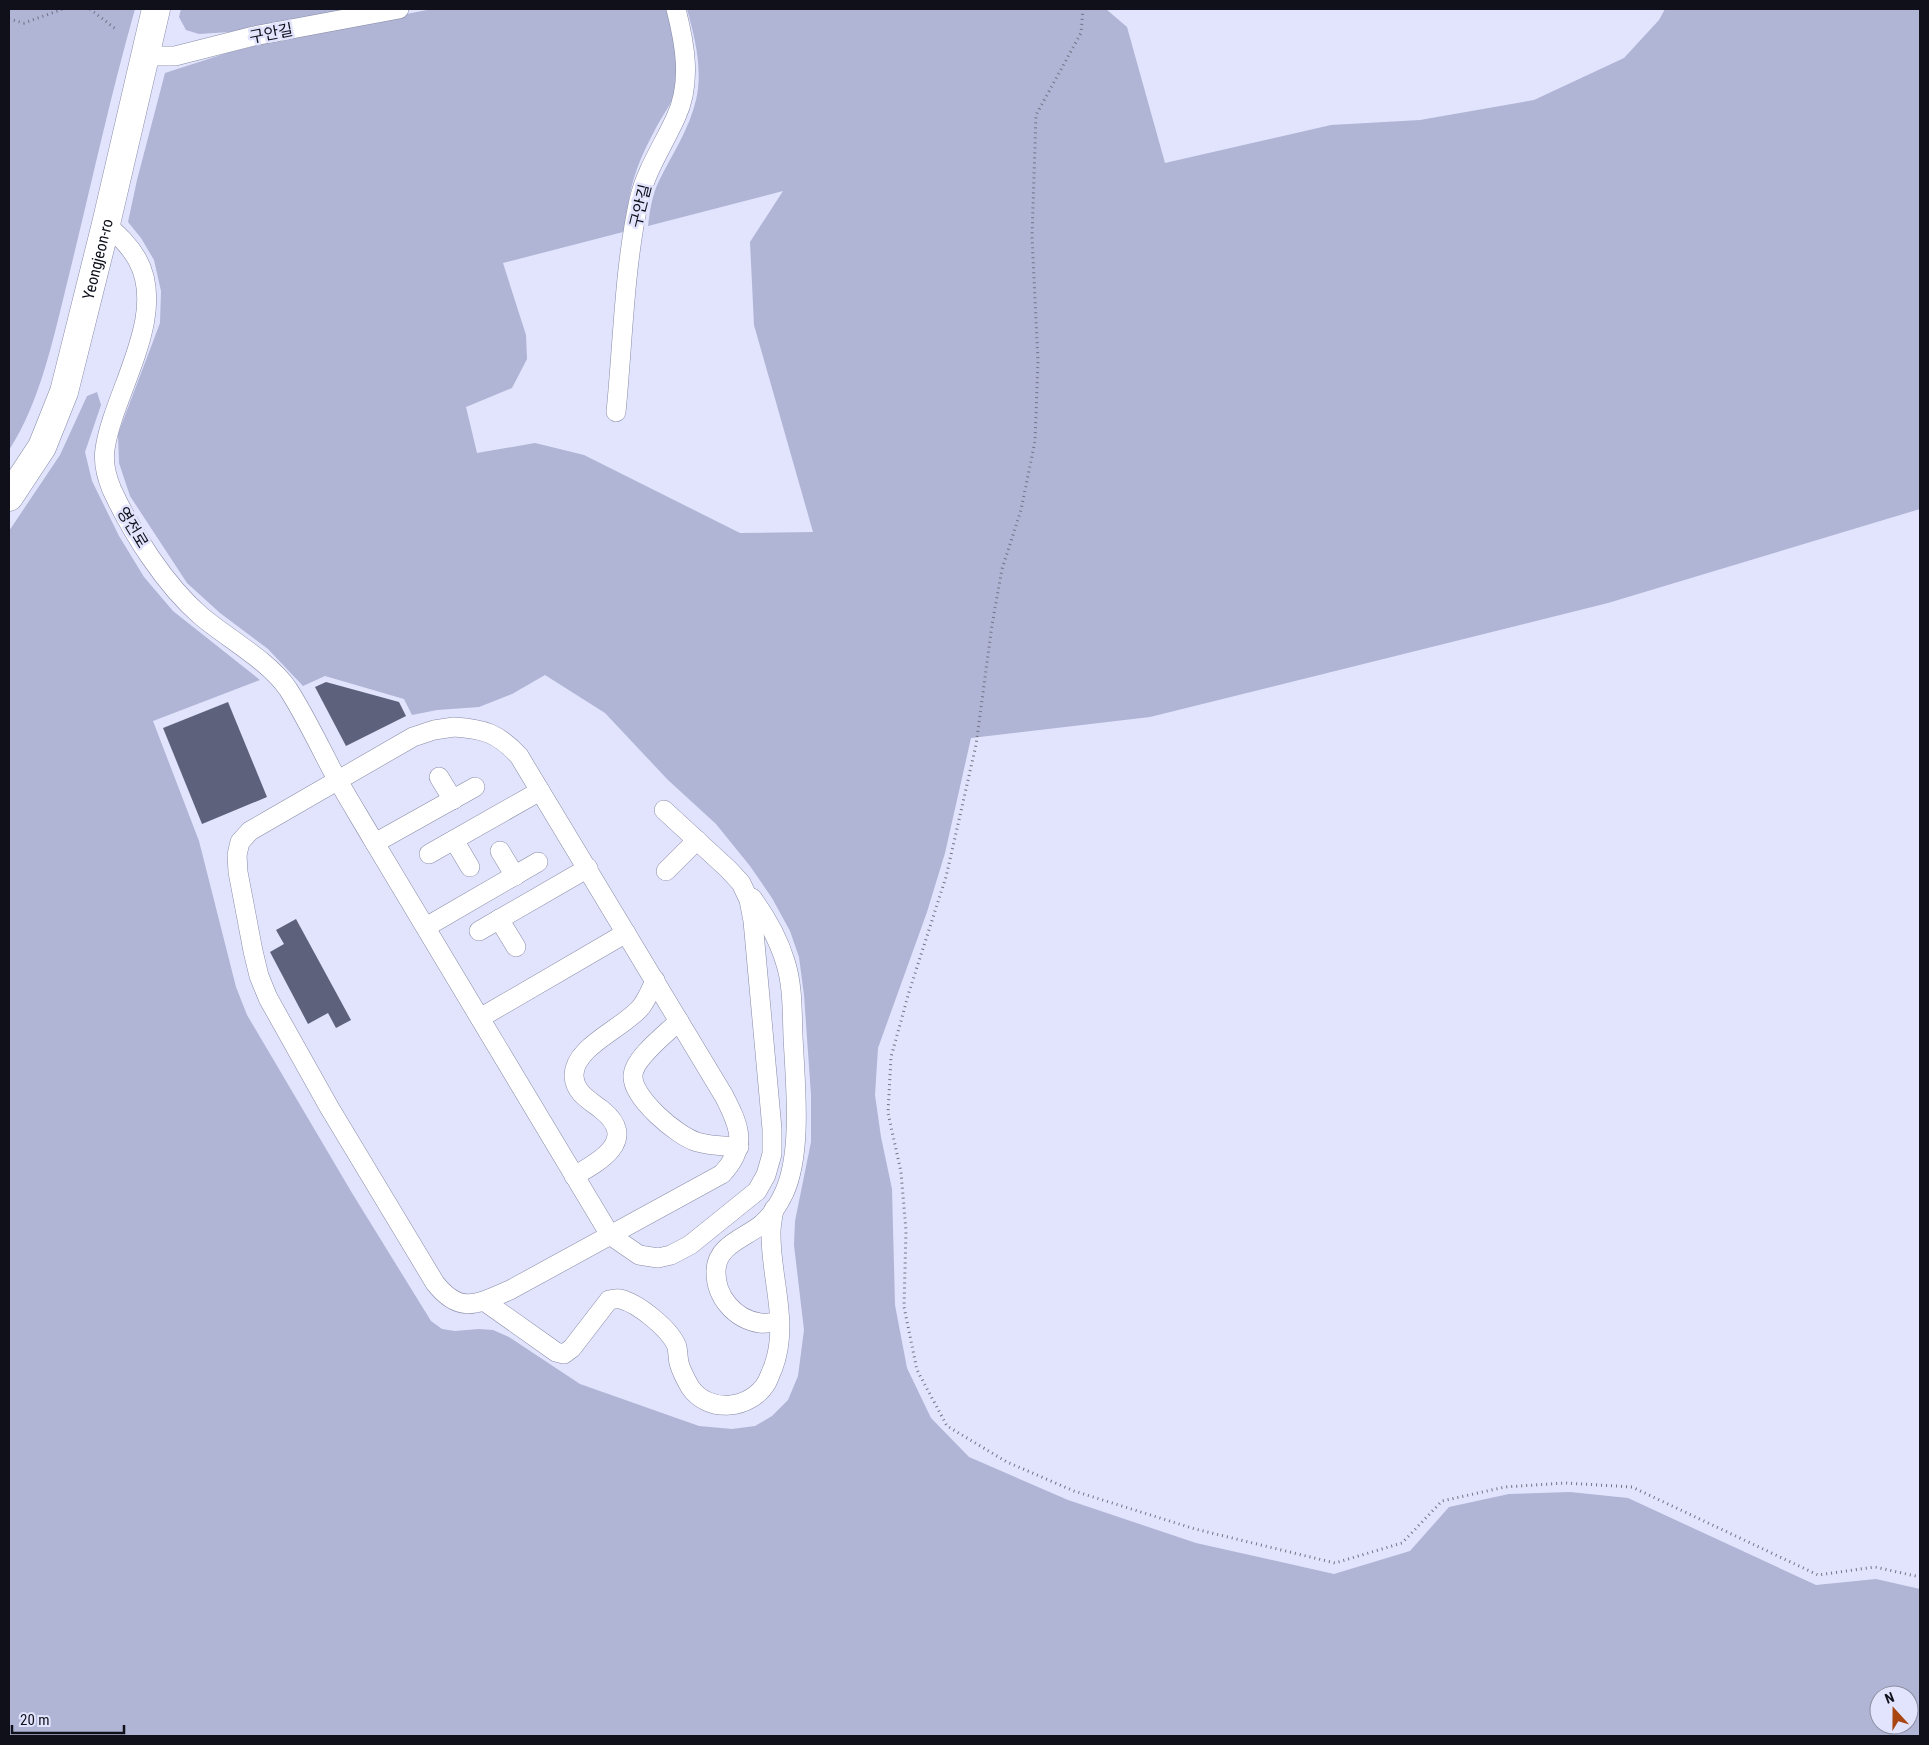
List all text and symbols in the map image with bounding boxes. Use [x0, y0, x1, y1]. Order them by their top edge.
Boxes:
street label: 구안길 [248, 20, 295, 47]
street label: 구안길 [626, 182, 655, 230]
street label: Yeongjeon-ro [78, 217, 117, 302]
street label: 영전로 [113, 503, 152, 551]
north arrow [1869, 1685, 1919, 1735]
text: N [1882, 1689, 1896, 1707]
scale bar [12, 1702, 125, 1734]
text: 20 m [20, 1711, 50, 1729]

